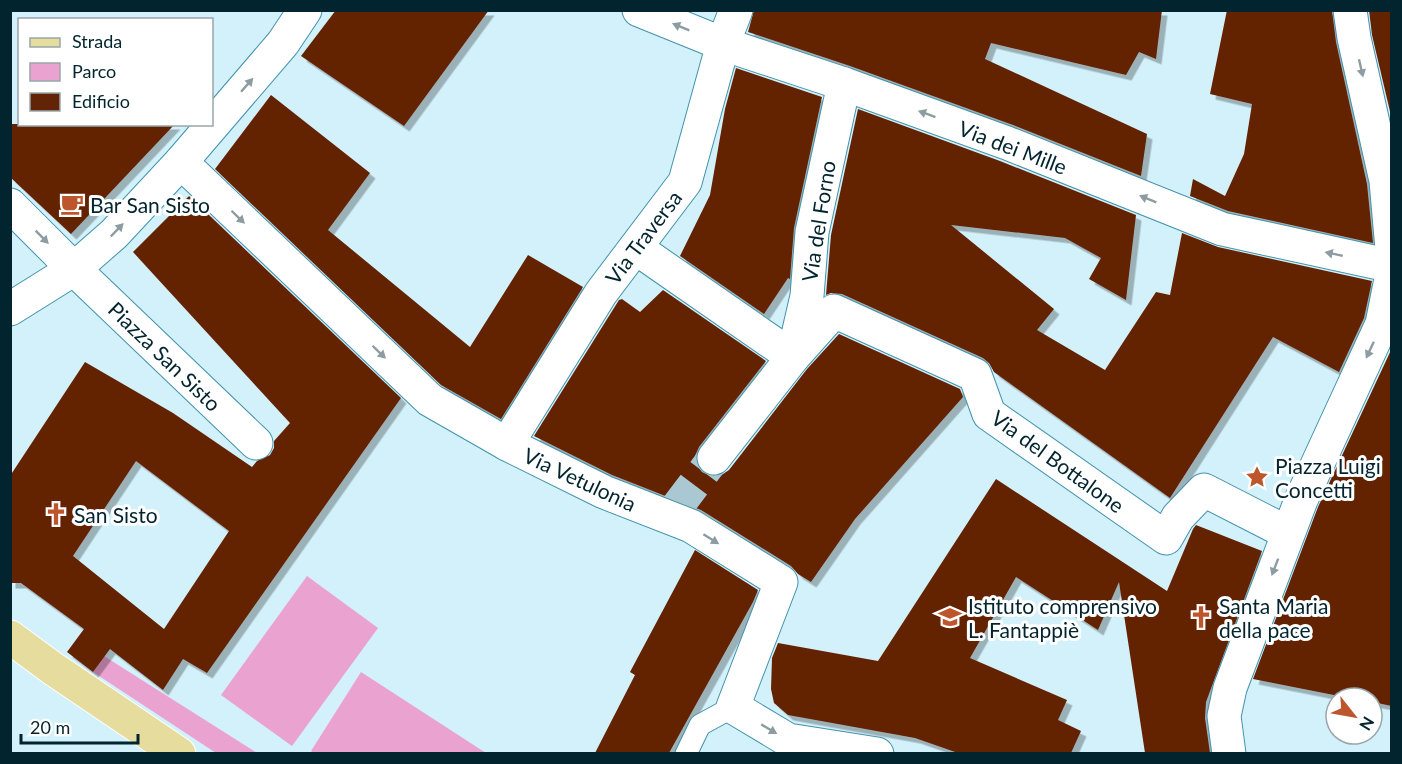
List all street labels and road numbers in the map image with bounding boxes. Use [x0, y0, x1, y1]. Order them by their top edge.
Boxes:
street label: Via dei Mille [955, 115, 1071, 179]
street label: Via del Forno [796, 159, 840, 283]
street label: Via Traversa [600, 185, 686, 289]
street label: Piazza San Sisto [104, 296, 226, 416]
street label: Via del Bottalone [987, 404, 1129, 518]
street label: Via Vetulonia [520, 442, 640, 516]

